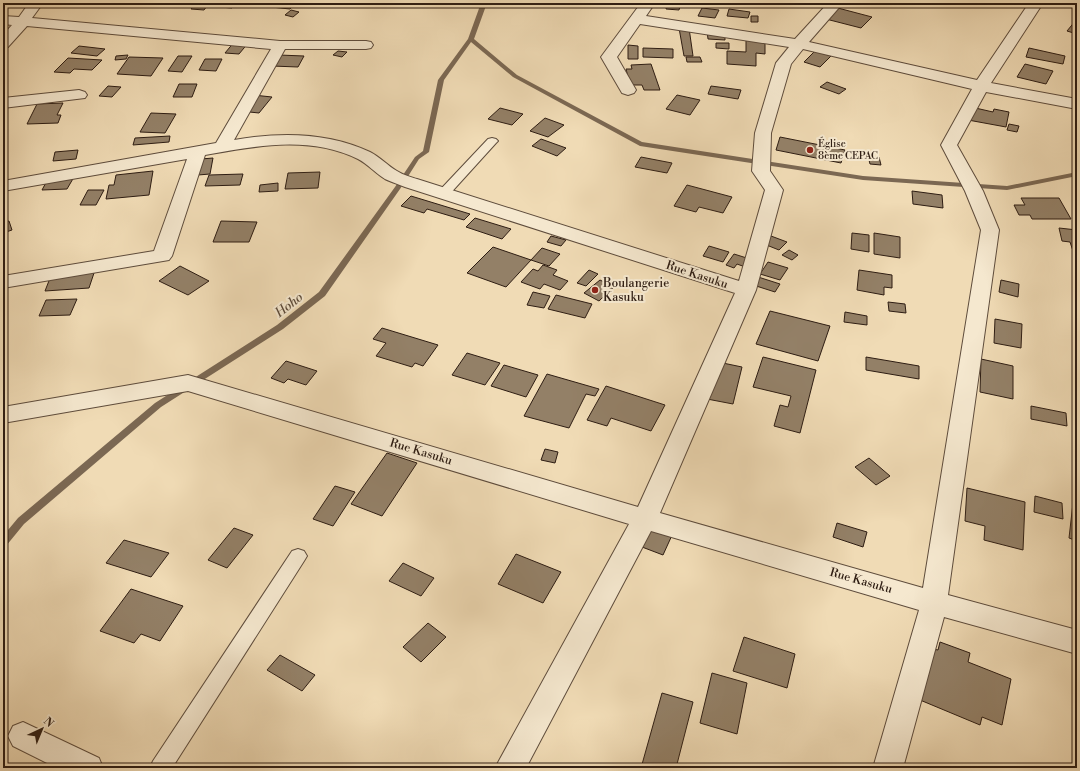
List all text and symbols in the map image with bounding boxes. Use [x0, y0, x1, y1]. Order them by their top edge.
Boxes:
place label: Église 8ème CEPAC [818, 136, 878, 162]
marker: Église 8ème CEPAC [805, 145, 815, 155]
street label: Rue Kasuku [664, 258, 730, 292]
place label: Boulangerie Kasuku [602, 276, 669, 305]
marker: Boulangerie Kasuku [590, 285, 600, 295]
water label: Hoho [271, 289, 306, 321]
street label: Rue Kasuku [388, 435, 454, 469]
street label: Rue Kasuku [828, 565, 894, 597]
north arrow [22, 709, 62, 749]
text: N [40, 714, 56, 731]

